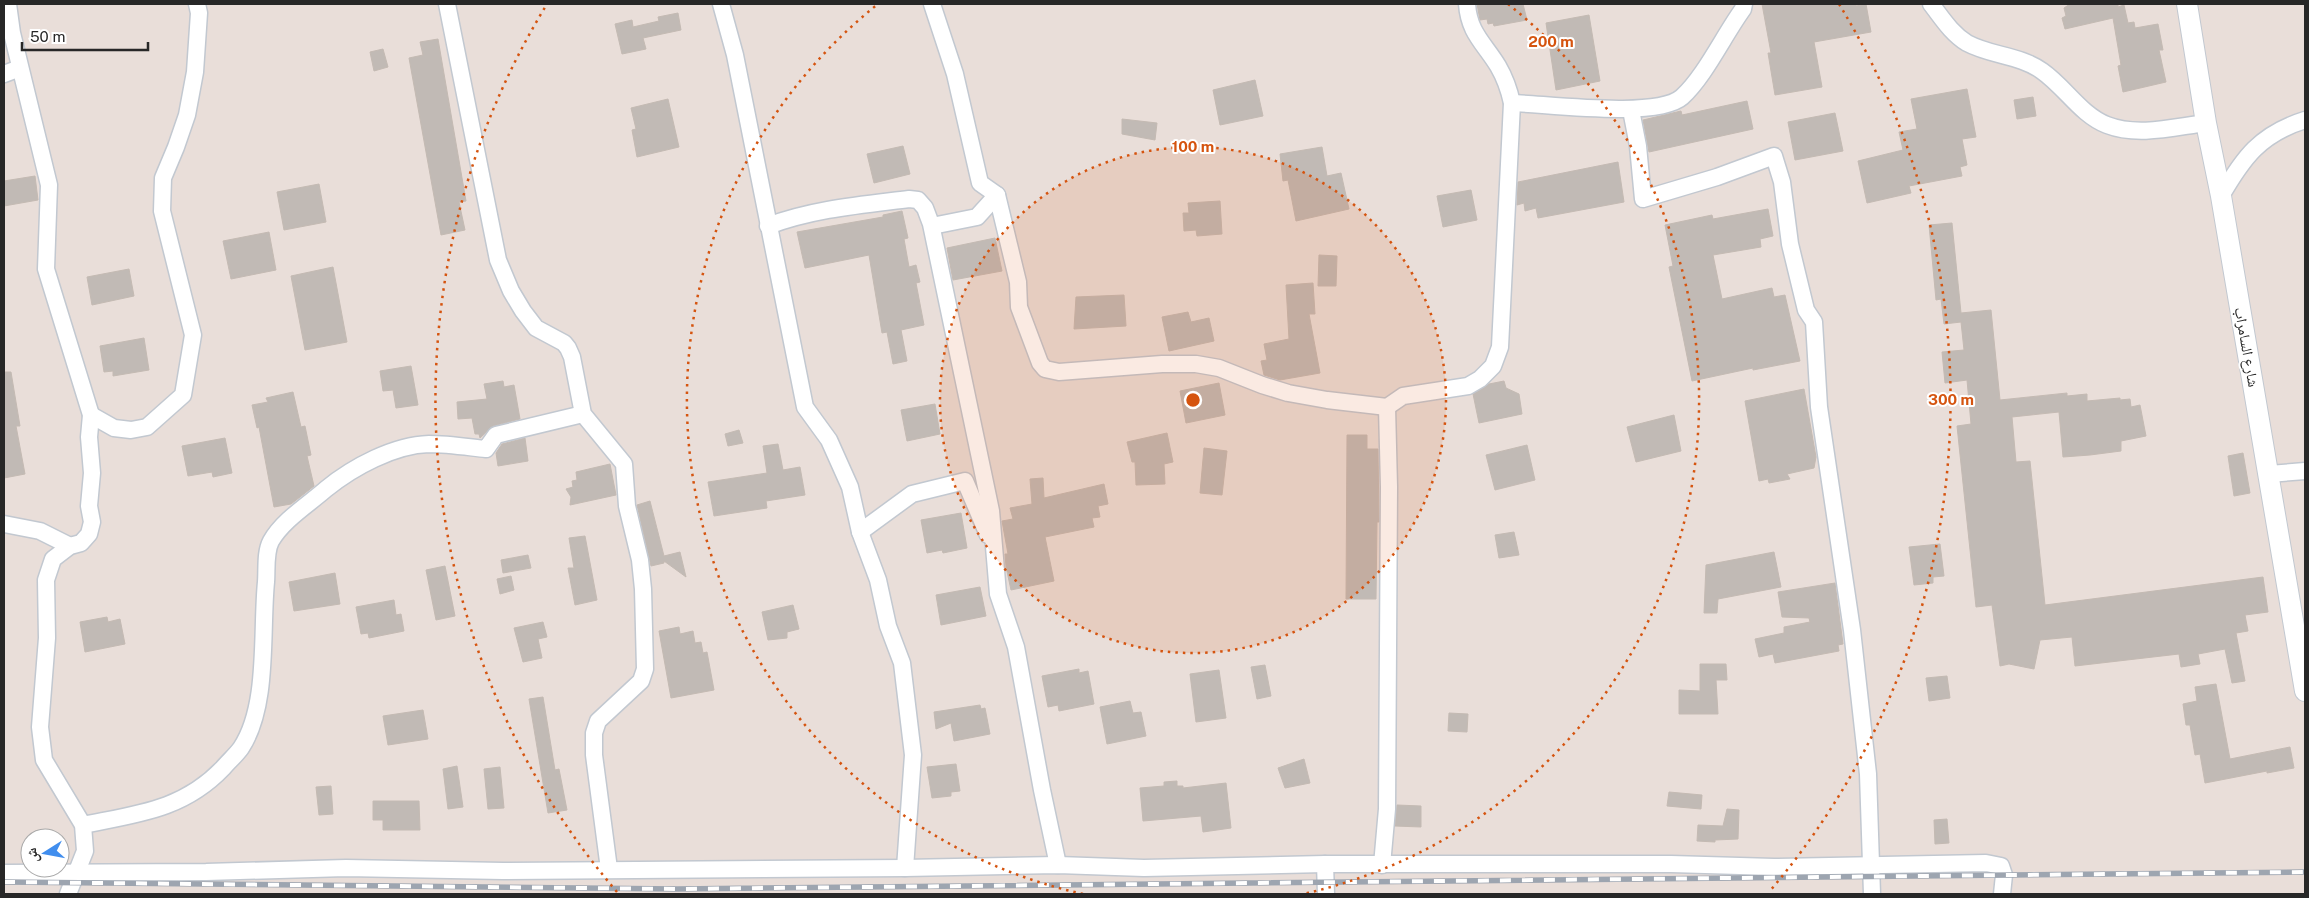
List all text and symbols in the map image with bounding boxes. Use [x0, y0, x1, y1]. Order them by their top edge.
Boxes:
scale bar [22, 20, 149, 52]
text: 50 m [30, 28, 65, 45]
text: 200 m [1528, 33, 1574, 50]
text: 100 m [1172, 138, 1214, 155]
street label: شارع السامراب [2230, 306, 2262, 389]
centre of rings [1184, 391, 1202, 409]
text: 300 m [1928, 391, 1974, 408]
north arrow [20, 828, 70, 878]
text: ش [23, 846, 42, 864]

